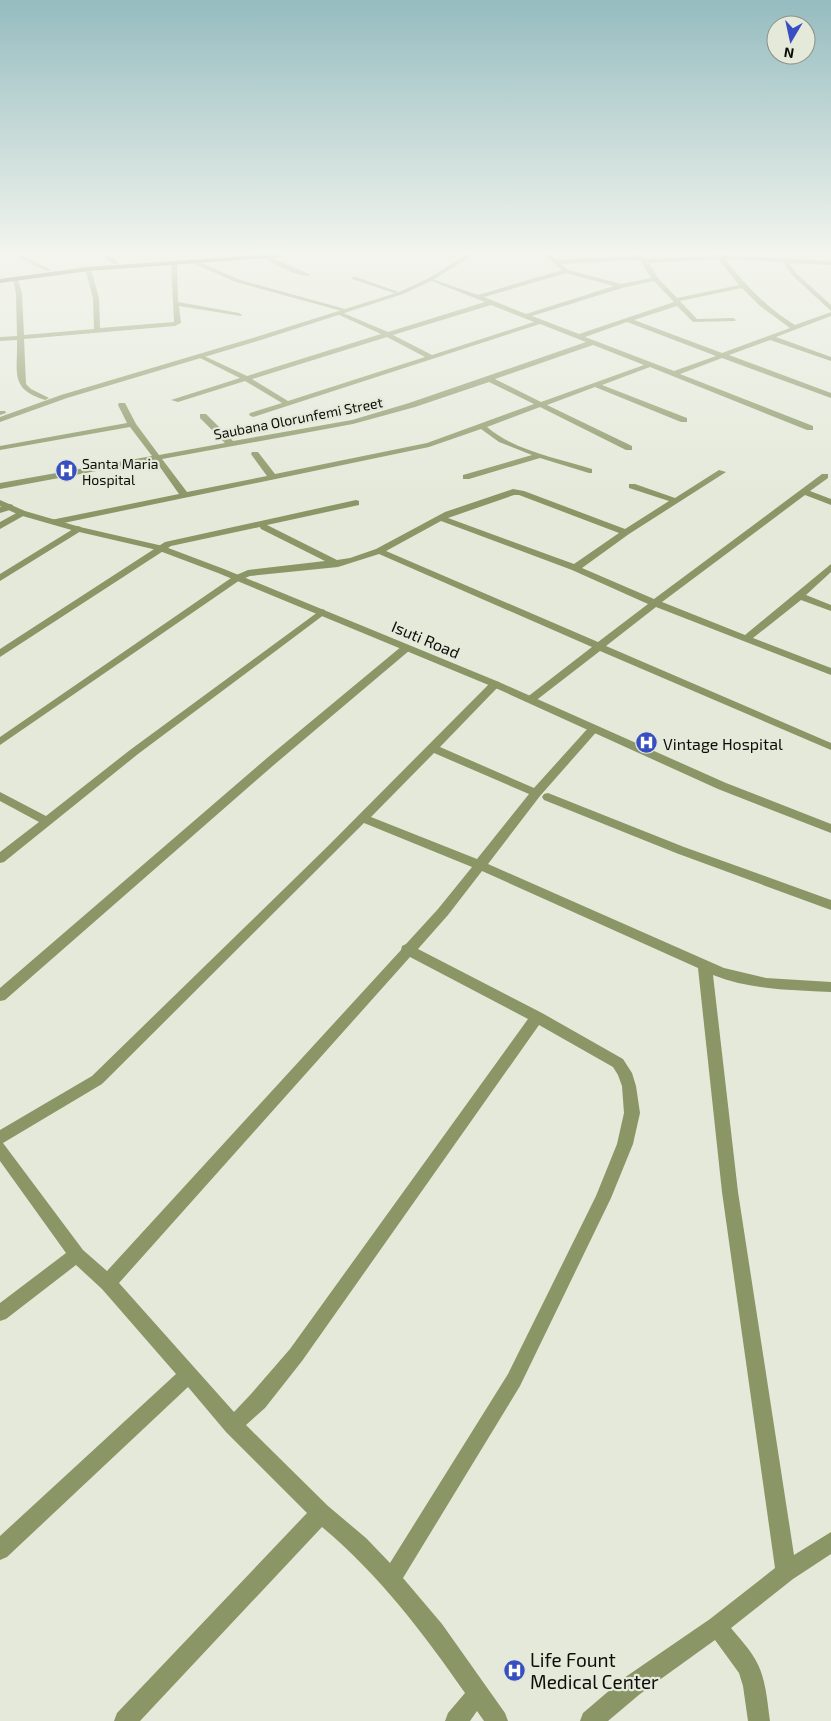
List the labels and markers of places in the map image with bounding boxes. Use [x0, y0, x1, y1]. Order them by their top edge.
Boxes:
place label: Santa Maria Hospital [82, 455, 159, 488]
hospital icon: Santa Maria Hospital [54, 459, 78, 483]
hospital icon: Vintage Hospital [635, 731, 659, 755]
place label: Vintage Hospital [663, 734, 783, 753]
place label: Life Fount Medical Center [530, 1648, 659, 1693]
hospital icon: Life Fount Medical Center [502, 1658, 526, 1682]

